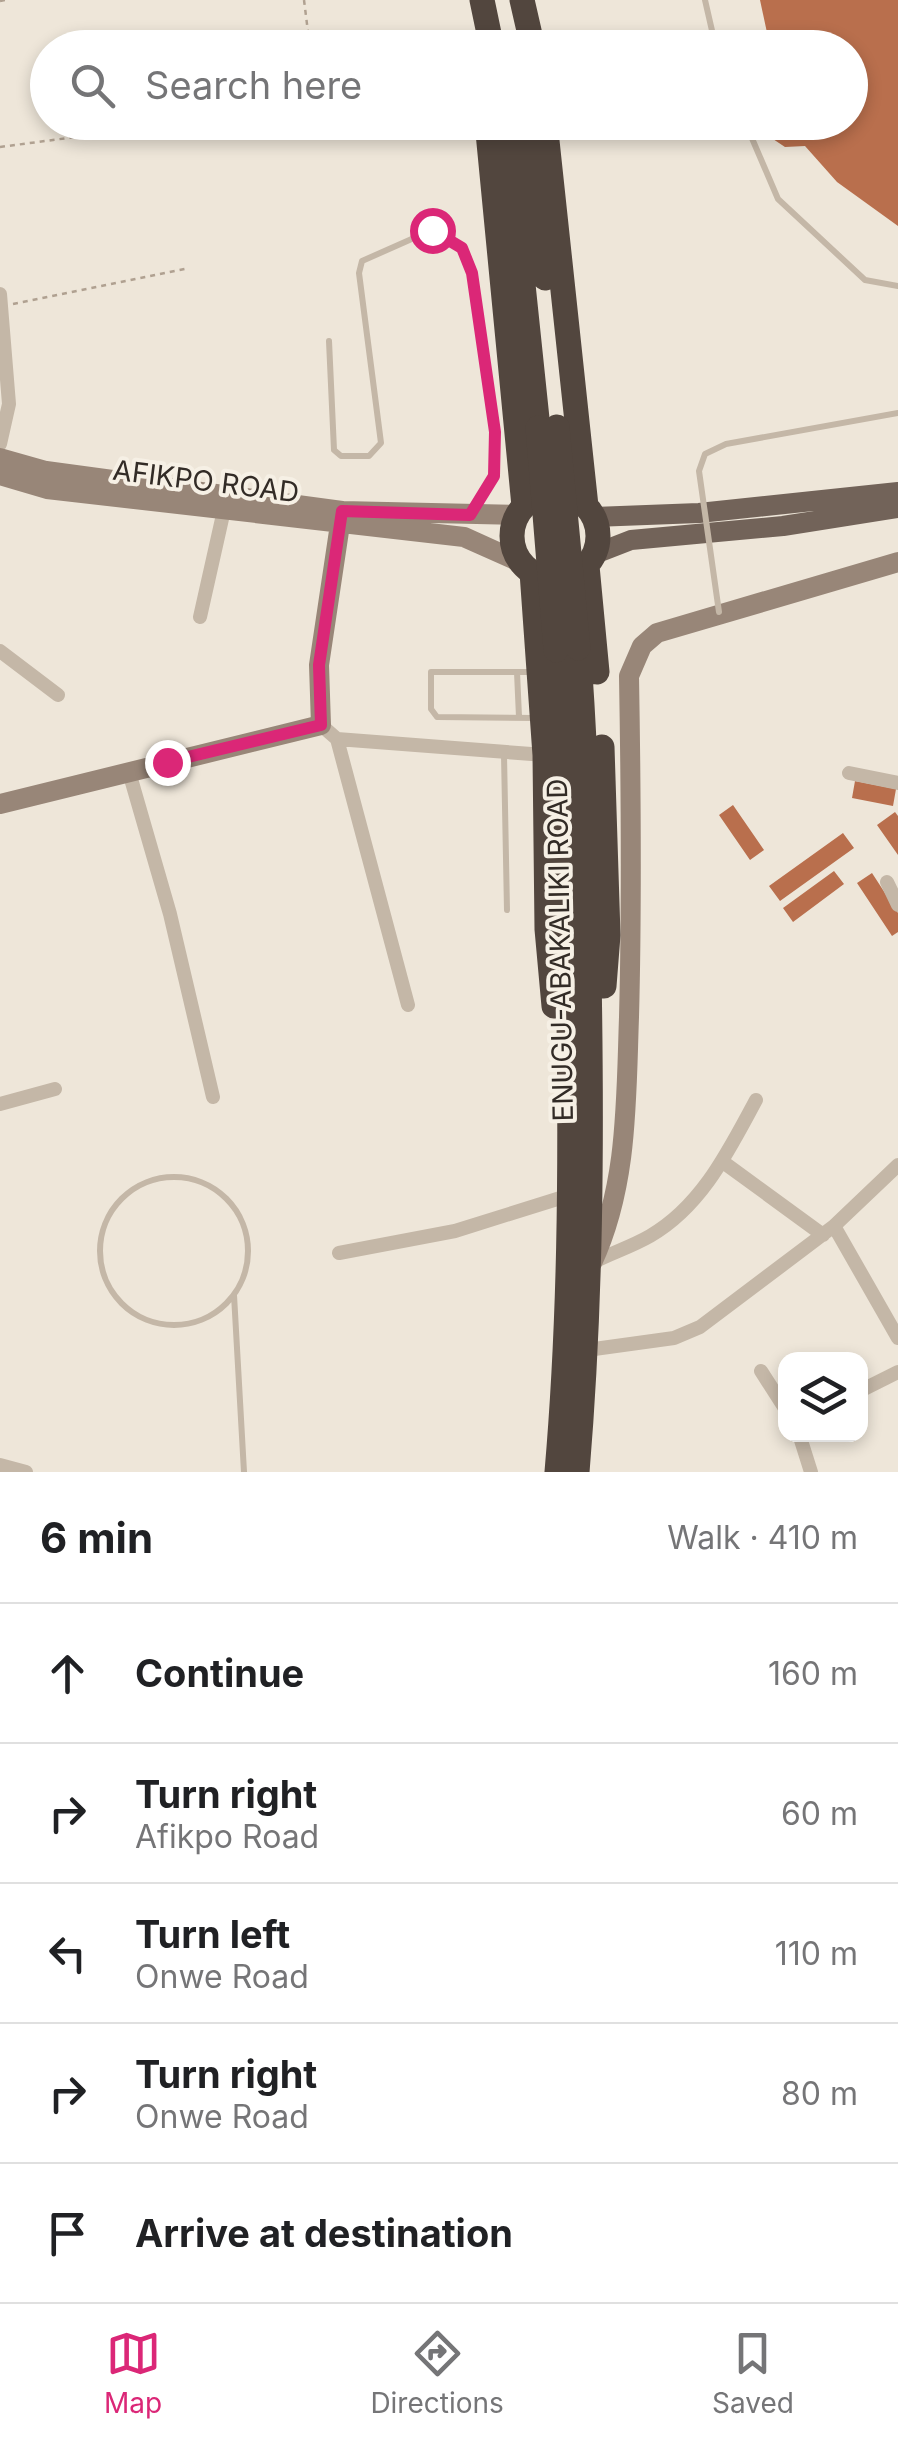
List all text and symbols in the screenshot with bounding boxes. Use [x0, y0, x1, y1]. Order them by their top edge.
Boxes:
search box [30, 30, 868, 140]
icon: search [65, 58, 120, 113]
text: Search here [145, 62, 362, 108]
route start [410, 208, 456, 254]
street label: AFIKPO ROAD [111, 453, 301, 509]
route end [145, 740, 191, 786]
street label: ENUGU-ABAKALIKI ROAD [540, 778, 580, 1122]
map controls [778, 1352, 868, 1442]
button: layers [778, 1352, 868, 1442]
text: 6 min [40, 1512, 153, 1563]
text: Walk · 410 m [667, 1518, 858, 1557]
icon: ahead [40, 1646, 95, 1701]
text: Continue [135, 1650, 304, 1696]
text: 160 m [768, 1654, 858, 1693]
text: Turn right [135, 1771, 317, 1817]
icon: right [40, 1786, 95, 1841]
text: 60 m [781, 1794, 858, 1833]
text: Afikpo Road [135, 1817, 319, 1856]
text: Turn left [135, 1911, 290, 1957]
icon: left [40, 1926, 95, 1981]
text: 110 m [775, 1934, 858, 1973]
text: Onwe Road [135, 1957, 309, 1996]
text: Turn right [135, 2051, 317, 2097]
icon: right [40, 2066, 95, 2121]
text: 80 m [781, 2074, 858, 2113]
text: Onwe Road [135, 2097, 309, 2136]
icon: arrive [40, 2206, 95, 2261]
text: Arrive at destination [135, 2210, 513, 2256]
tab: Map [104, 2326, 162, 2420]
tab: Directions [370, 2326, 504, 2420]
tab: Saved [712, 2326, 794, 2420]

